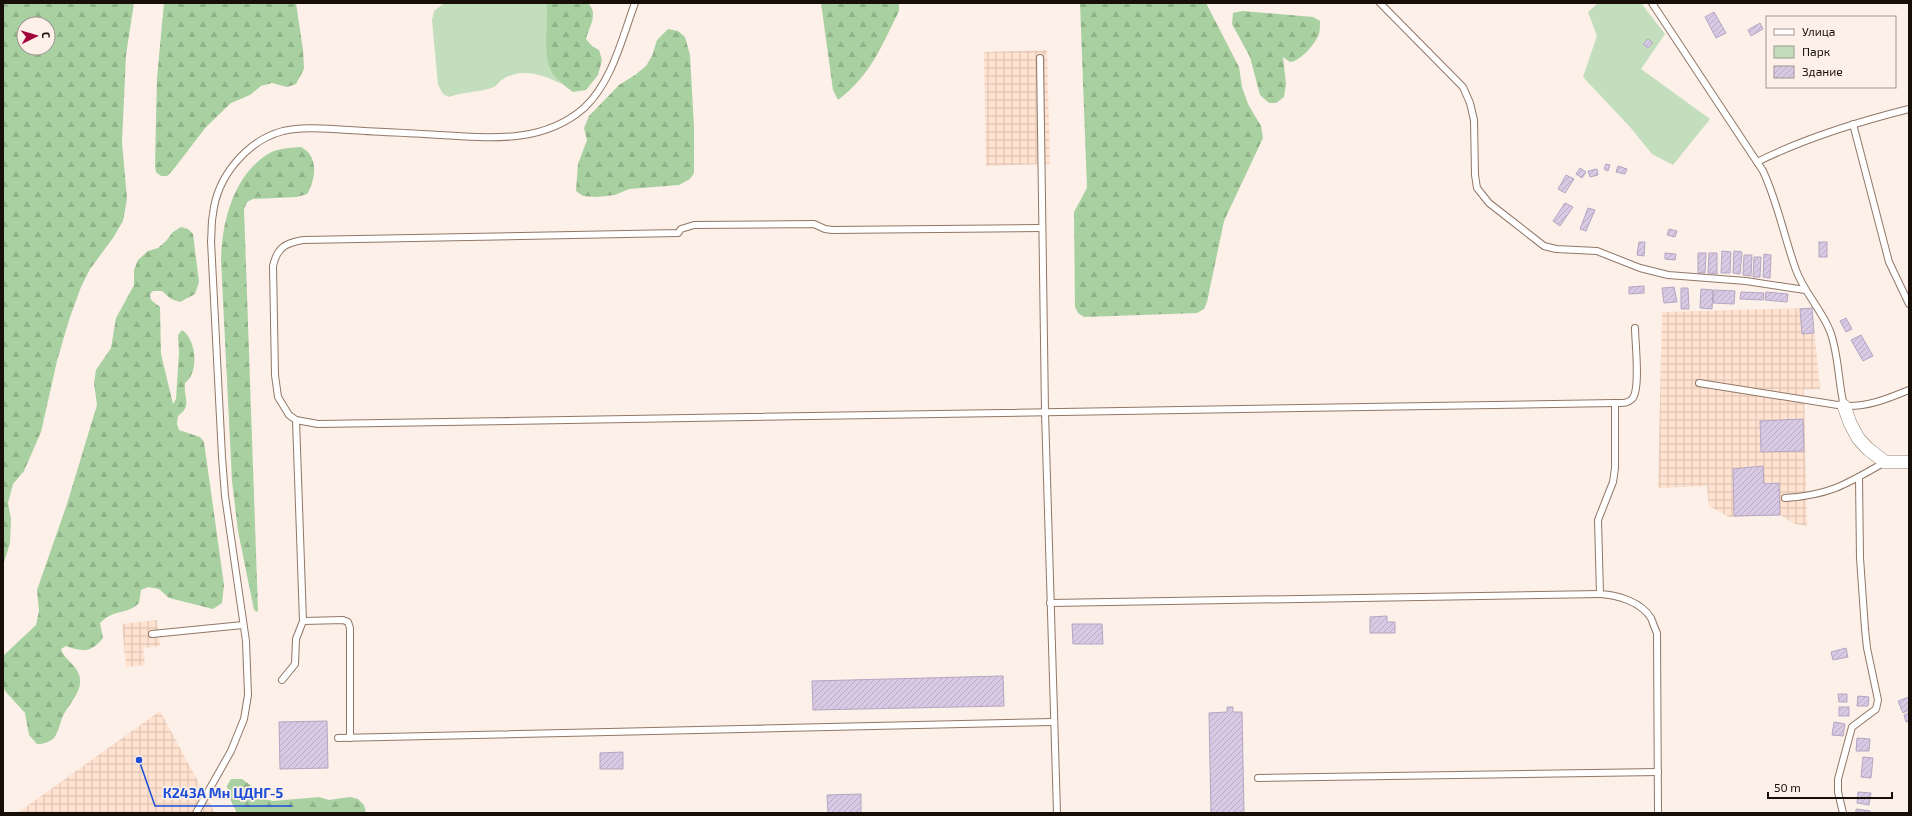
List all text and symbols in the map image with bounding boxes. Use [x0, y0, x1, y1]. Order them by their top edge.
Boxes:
north arrow [16, 16, 56, 56]
legend [1766, 16, 1896, 88]
text: Улица [1802, 24, 1835, 38]
text: С [40, 31, 53, 39]
text: Парк [1802, 44, 1831, 58]
text: Здание [1802, 64, 1843, 78]
scale bar [1768, 774, 1892, 800]
callout: К243А Мн ЦДНГ-5 [155, 780, 292, 806]
text: 50 m [1774, 780, 1801, 794]
text: К243А Мн ЦДНГ-5 [163, 784, 284, 801]

